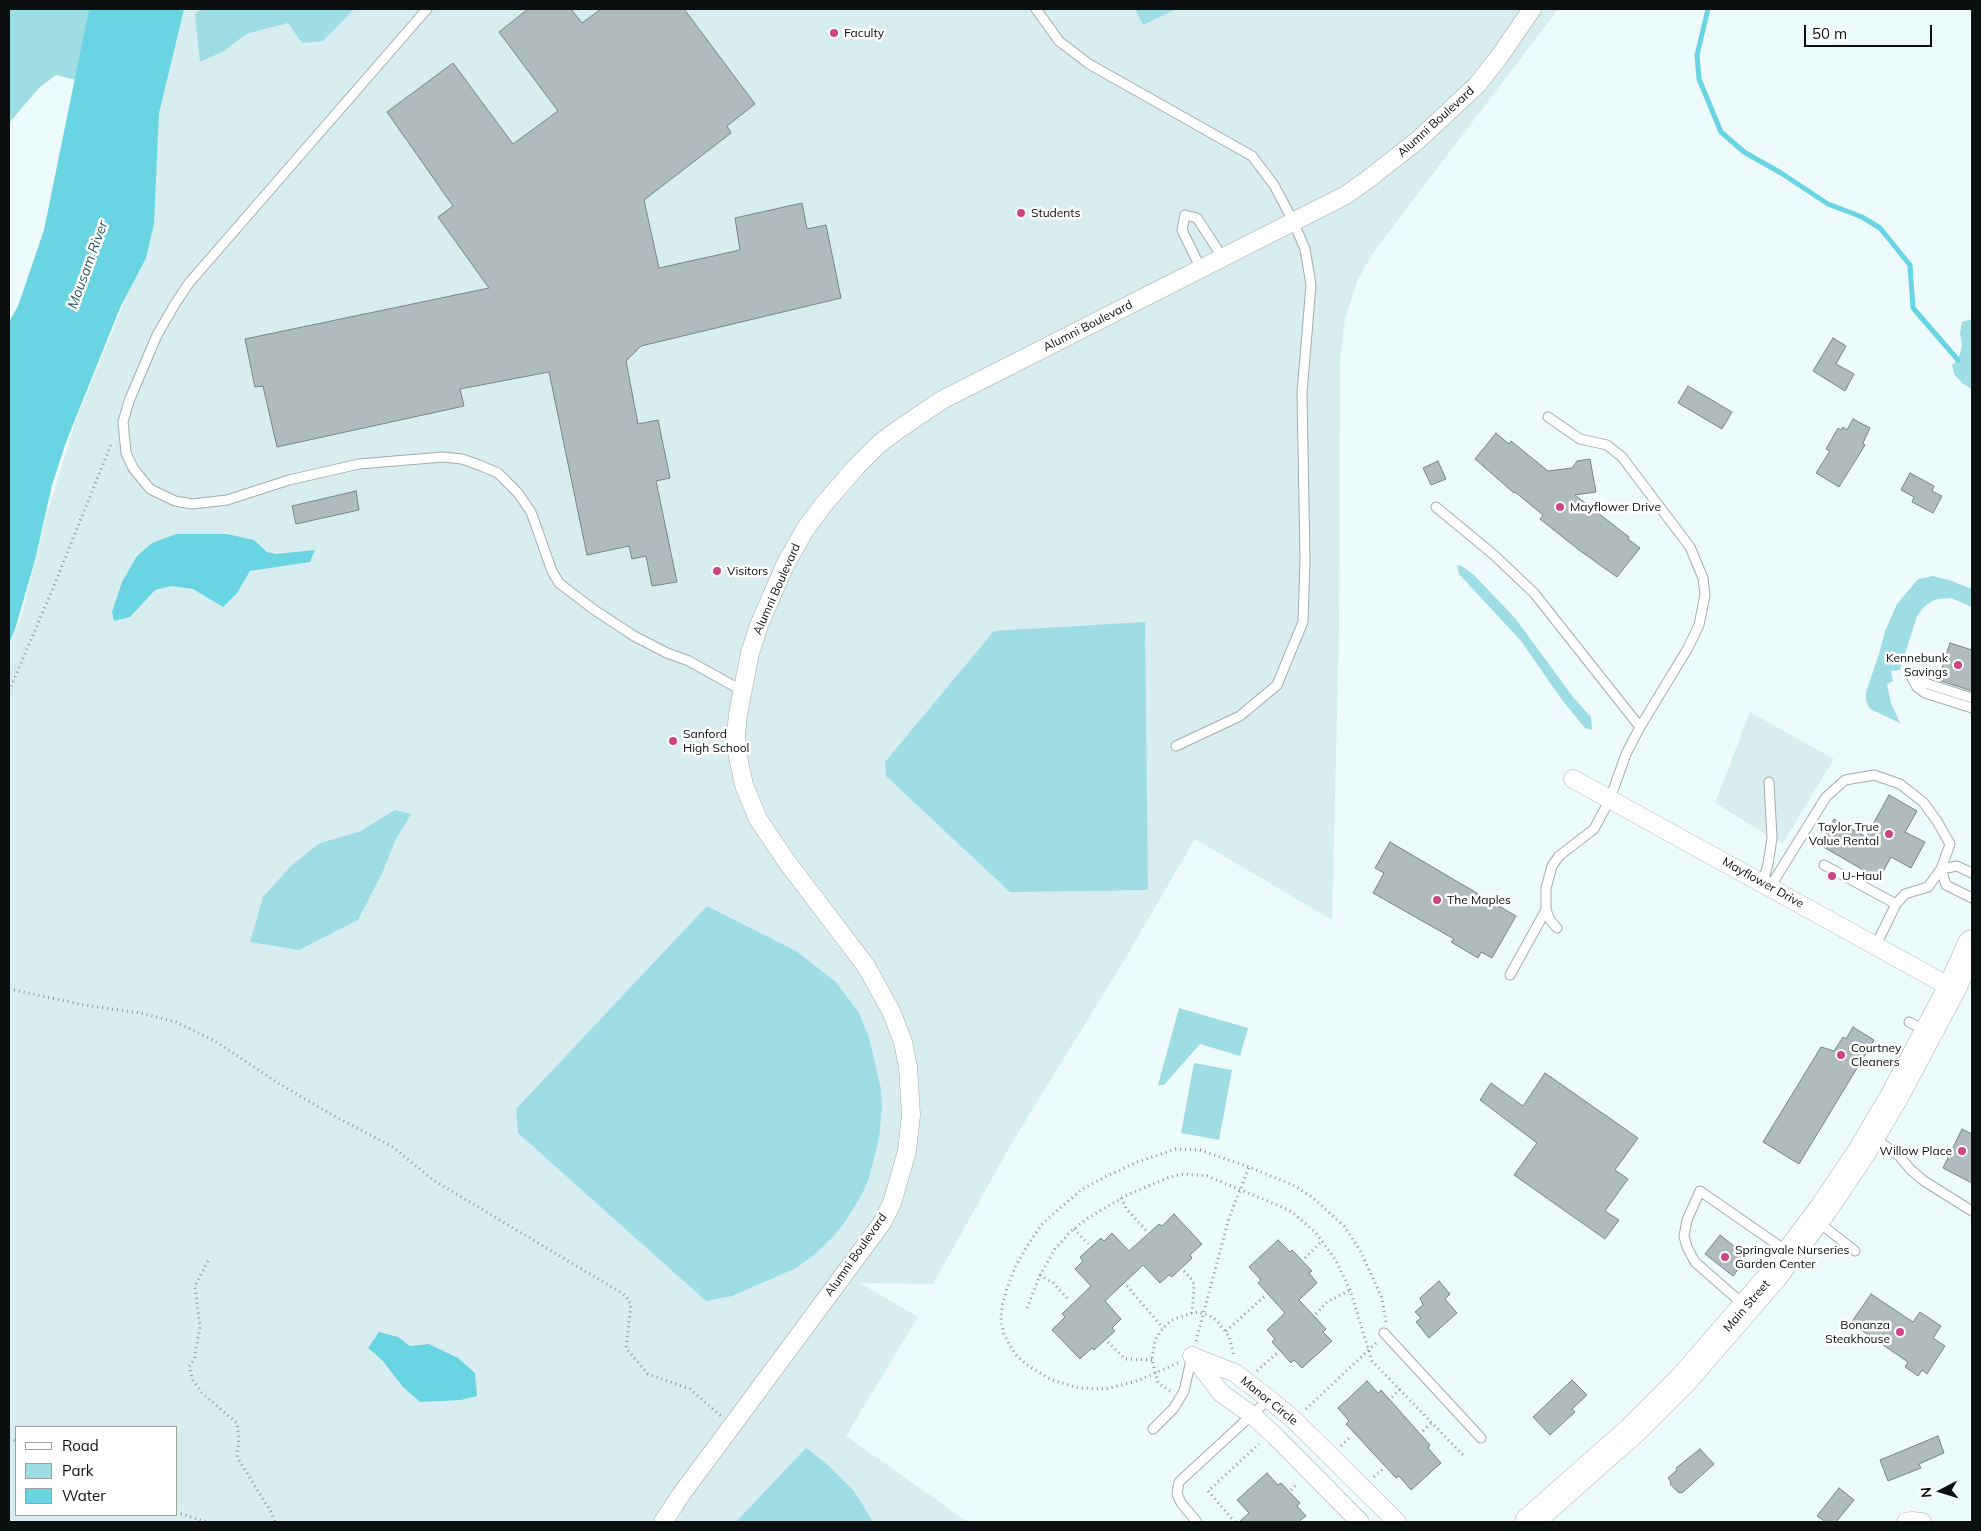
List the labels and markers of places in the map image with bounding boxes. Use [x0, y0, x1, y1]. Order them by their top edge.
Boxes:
place label: Faculty [844, 26, 884, 40]
marker: Faculty [828, 27, 840, 39]
place label: Students [1031, 206, 1080, 220]
marker: Students [1015, 207, 1027, 219]
place label: Mayflower Drive [1570, 500, 1661, 514]
marker: Mayflower Drive [1554, 501, 1566, 513]
place label: Visitors [727, 564, 768, 578]
marker: Visitors [711, 565, 723, 577]
place label: Kennebunk Savings [1886, 651, 1948, 679]
marker: Kennebunk Savings [1952, 659, 1964, 671]
place label: Sanford High School [683, 727, 749, 755]
marker: Sanford High School [667, 735, 679, 747]
place label: Taylor True Value Rental [1809, 820, 1879, 848]
marker: Taylor True Value Rental [1883, 828, 1895, 840]
place label: U-Haul [1842, 869, 1882, 883]
marker: U-Haul [1826, 870, 1838, 882]
place label: The Maples [1447, 893, 1511, 907]
marker: The Maples [1431, 894, 1443, 906]
place label: Courtney Cleaners [1851, 1041, 1901, 1069]
marker: Courtney Cleaners [1835, 1049, 1847, 1061]
place label: Willow Place [1880, 1144, 1952, 1158]
marker: Willow Place [1956, 1145, 1968, 1157]
place label: Springvale Nurseries Garden Center [1735, 1243, 1849, 1271]
marker: Springvale Nurseries Garden Center [1719, 1251, 1731, 1263]
place label: Bonanza Steakhouse [1825, 1318, 1890, 1346]
marker: Bonanza Steakhouse [1894, 1326, 1906, 1338]

